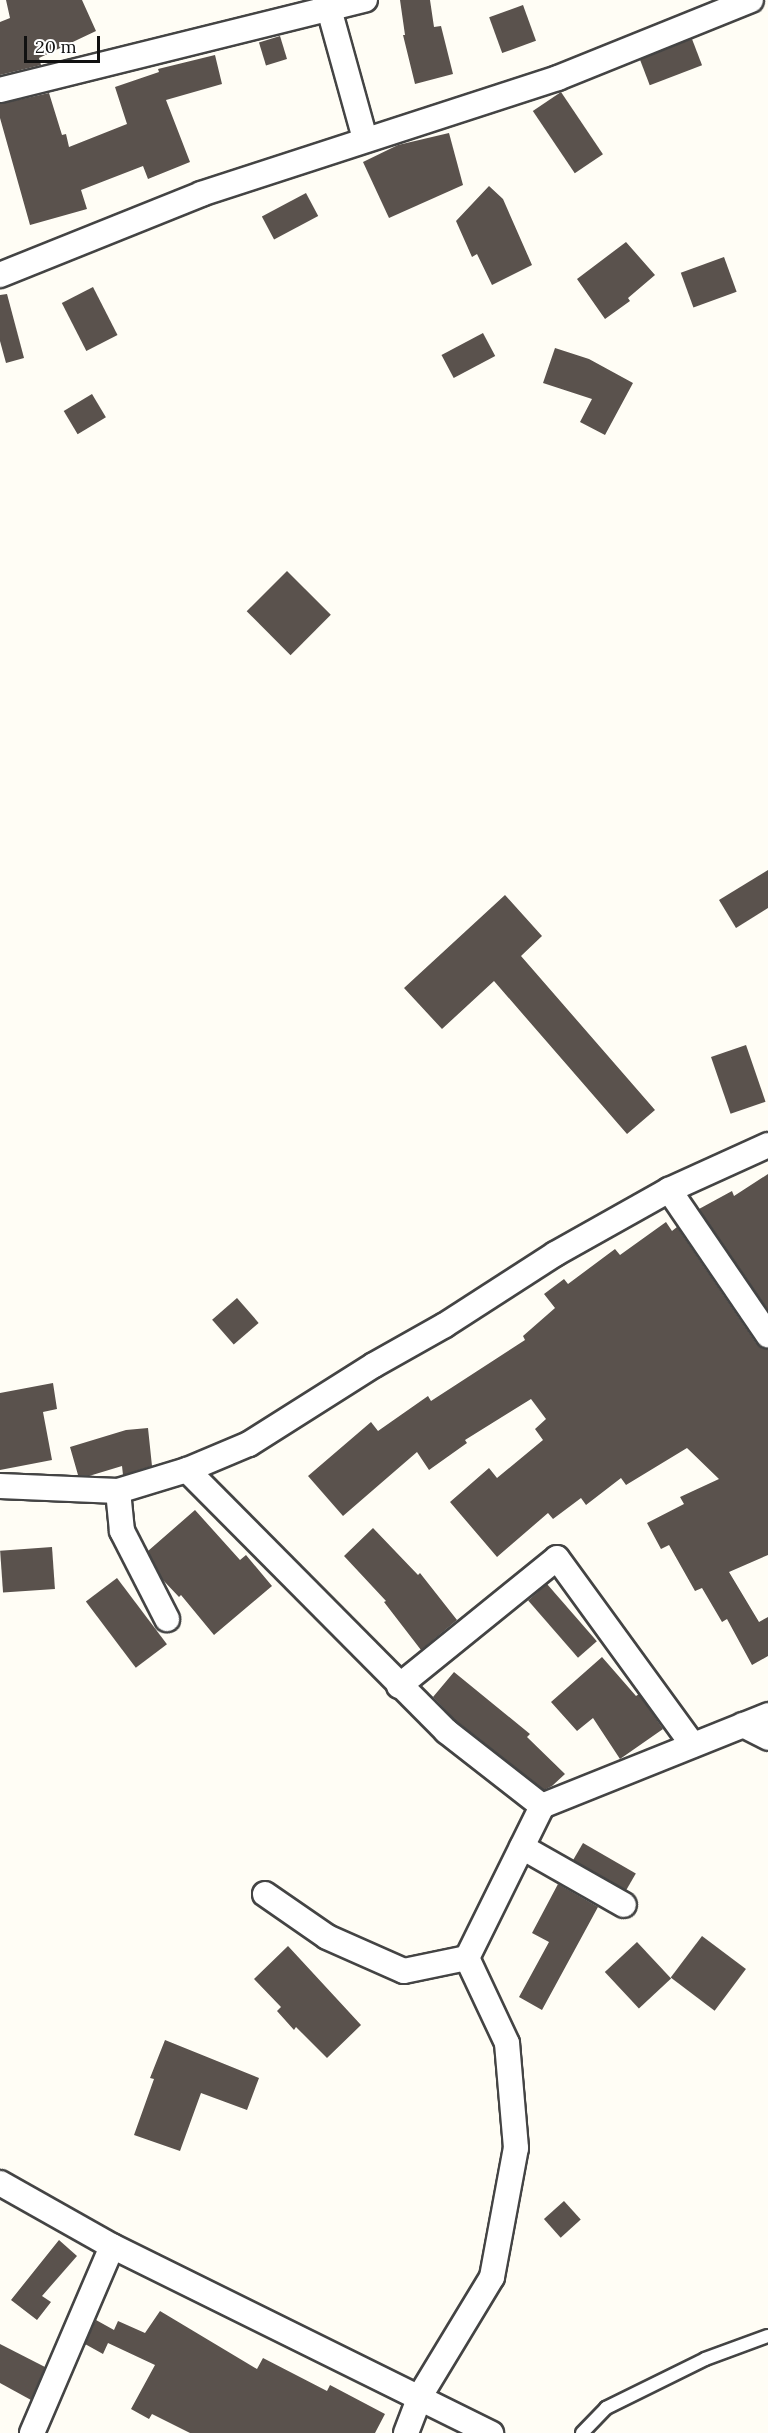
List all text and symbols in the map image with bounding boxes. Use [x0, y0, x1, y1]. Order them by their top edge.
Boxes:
scale bar [27, 24, 104, 62]
text: 20 m [35, 35, 77, 58]

